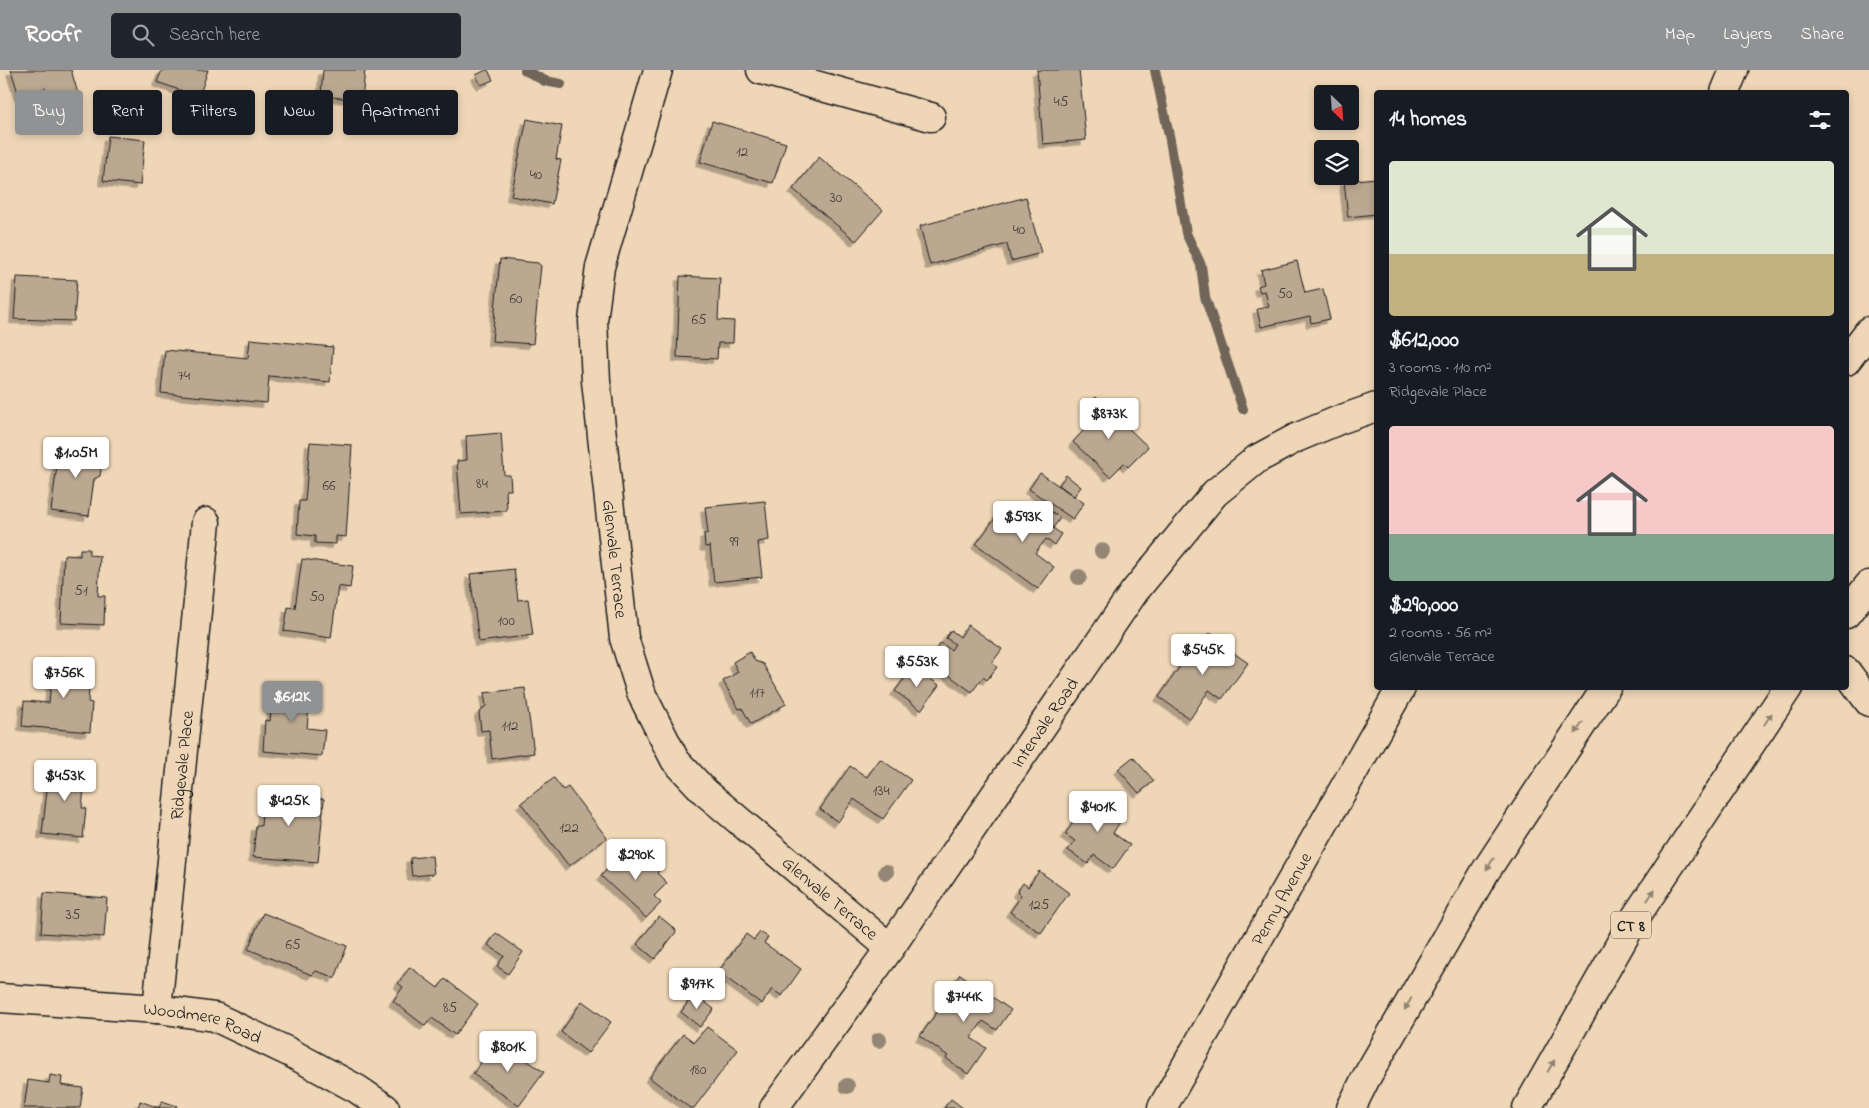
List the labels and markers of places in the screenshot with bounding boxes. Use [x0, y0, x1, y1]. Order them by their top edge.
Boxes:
pin: $873K [1074, 398, 1144, 440]
pin: $1.05M [35, 436, 117, 479]
pin: $593K [988, 500, 1058, 543]
pin: $545K [1168, 634, 1238, 676]
pin: $553K [882, 646, 952, 688]
pin: $756K [29, 656, 99, 699]
pin: $612K [257, 680, 327, 723]
pin: $453K [30, 760, 100, 802]
pin: $425K [254, 784, 324, 827]
pin: $401K [1063, 790, 1133, 833]
pin: $290K [601, 838, 671, 881]
pin: $917K [662, 968, 732, 1010]
pin: $744K [929, 980, 999, 1023]
pin: $801K [473, 1030, 543, 1073]

